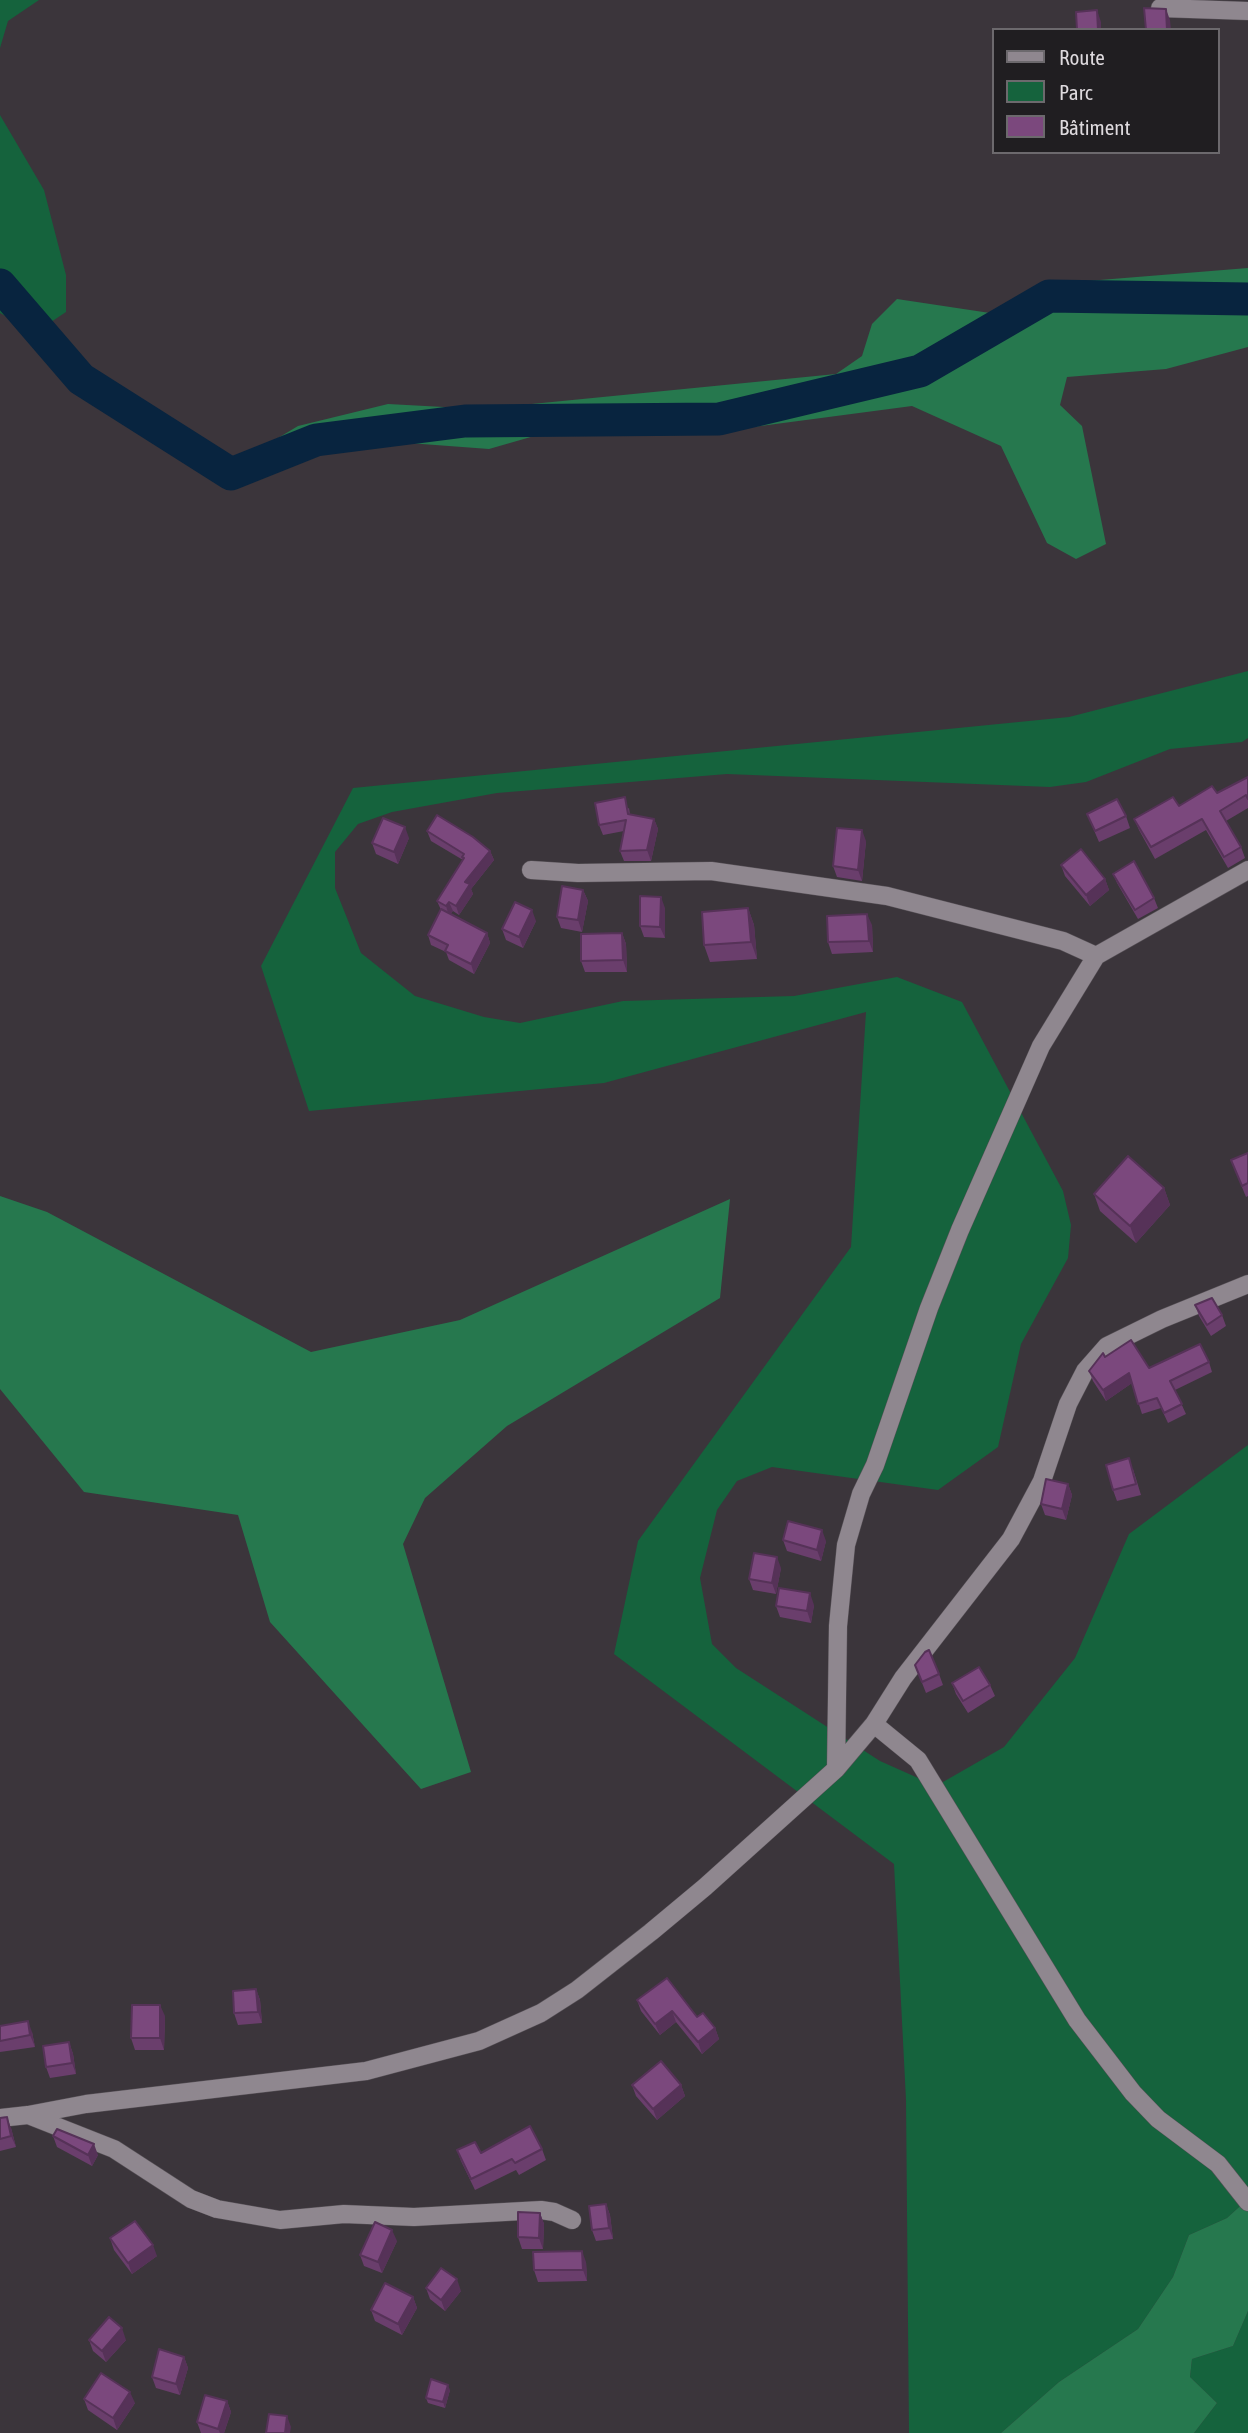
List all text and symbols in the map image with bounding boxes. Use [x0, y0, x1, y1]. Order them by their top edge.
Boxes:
legend [992, 28, 1220, 154]
text: Route [1059, 45, 1105, 69]
text: Parc [1059, 80, 1093, 104]
text: Bâtiment [1059, 115, 1130, 139]

